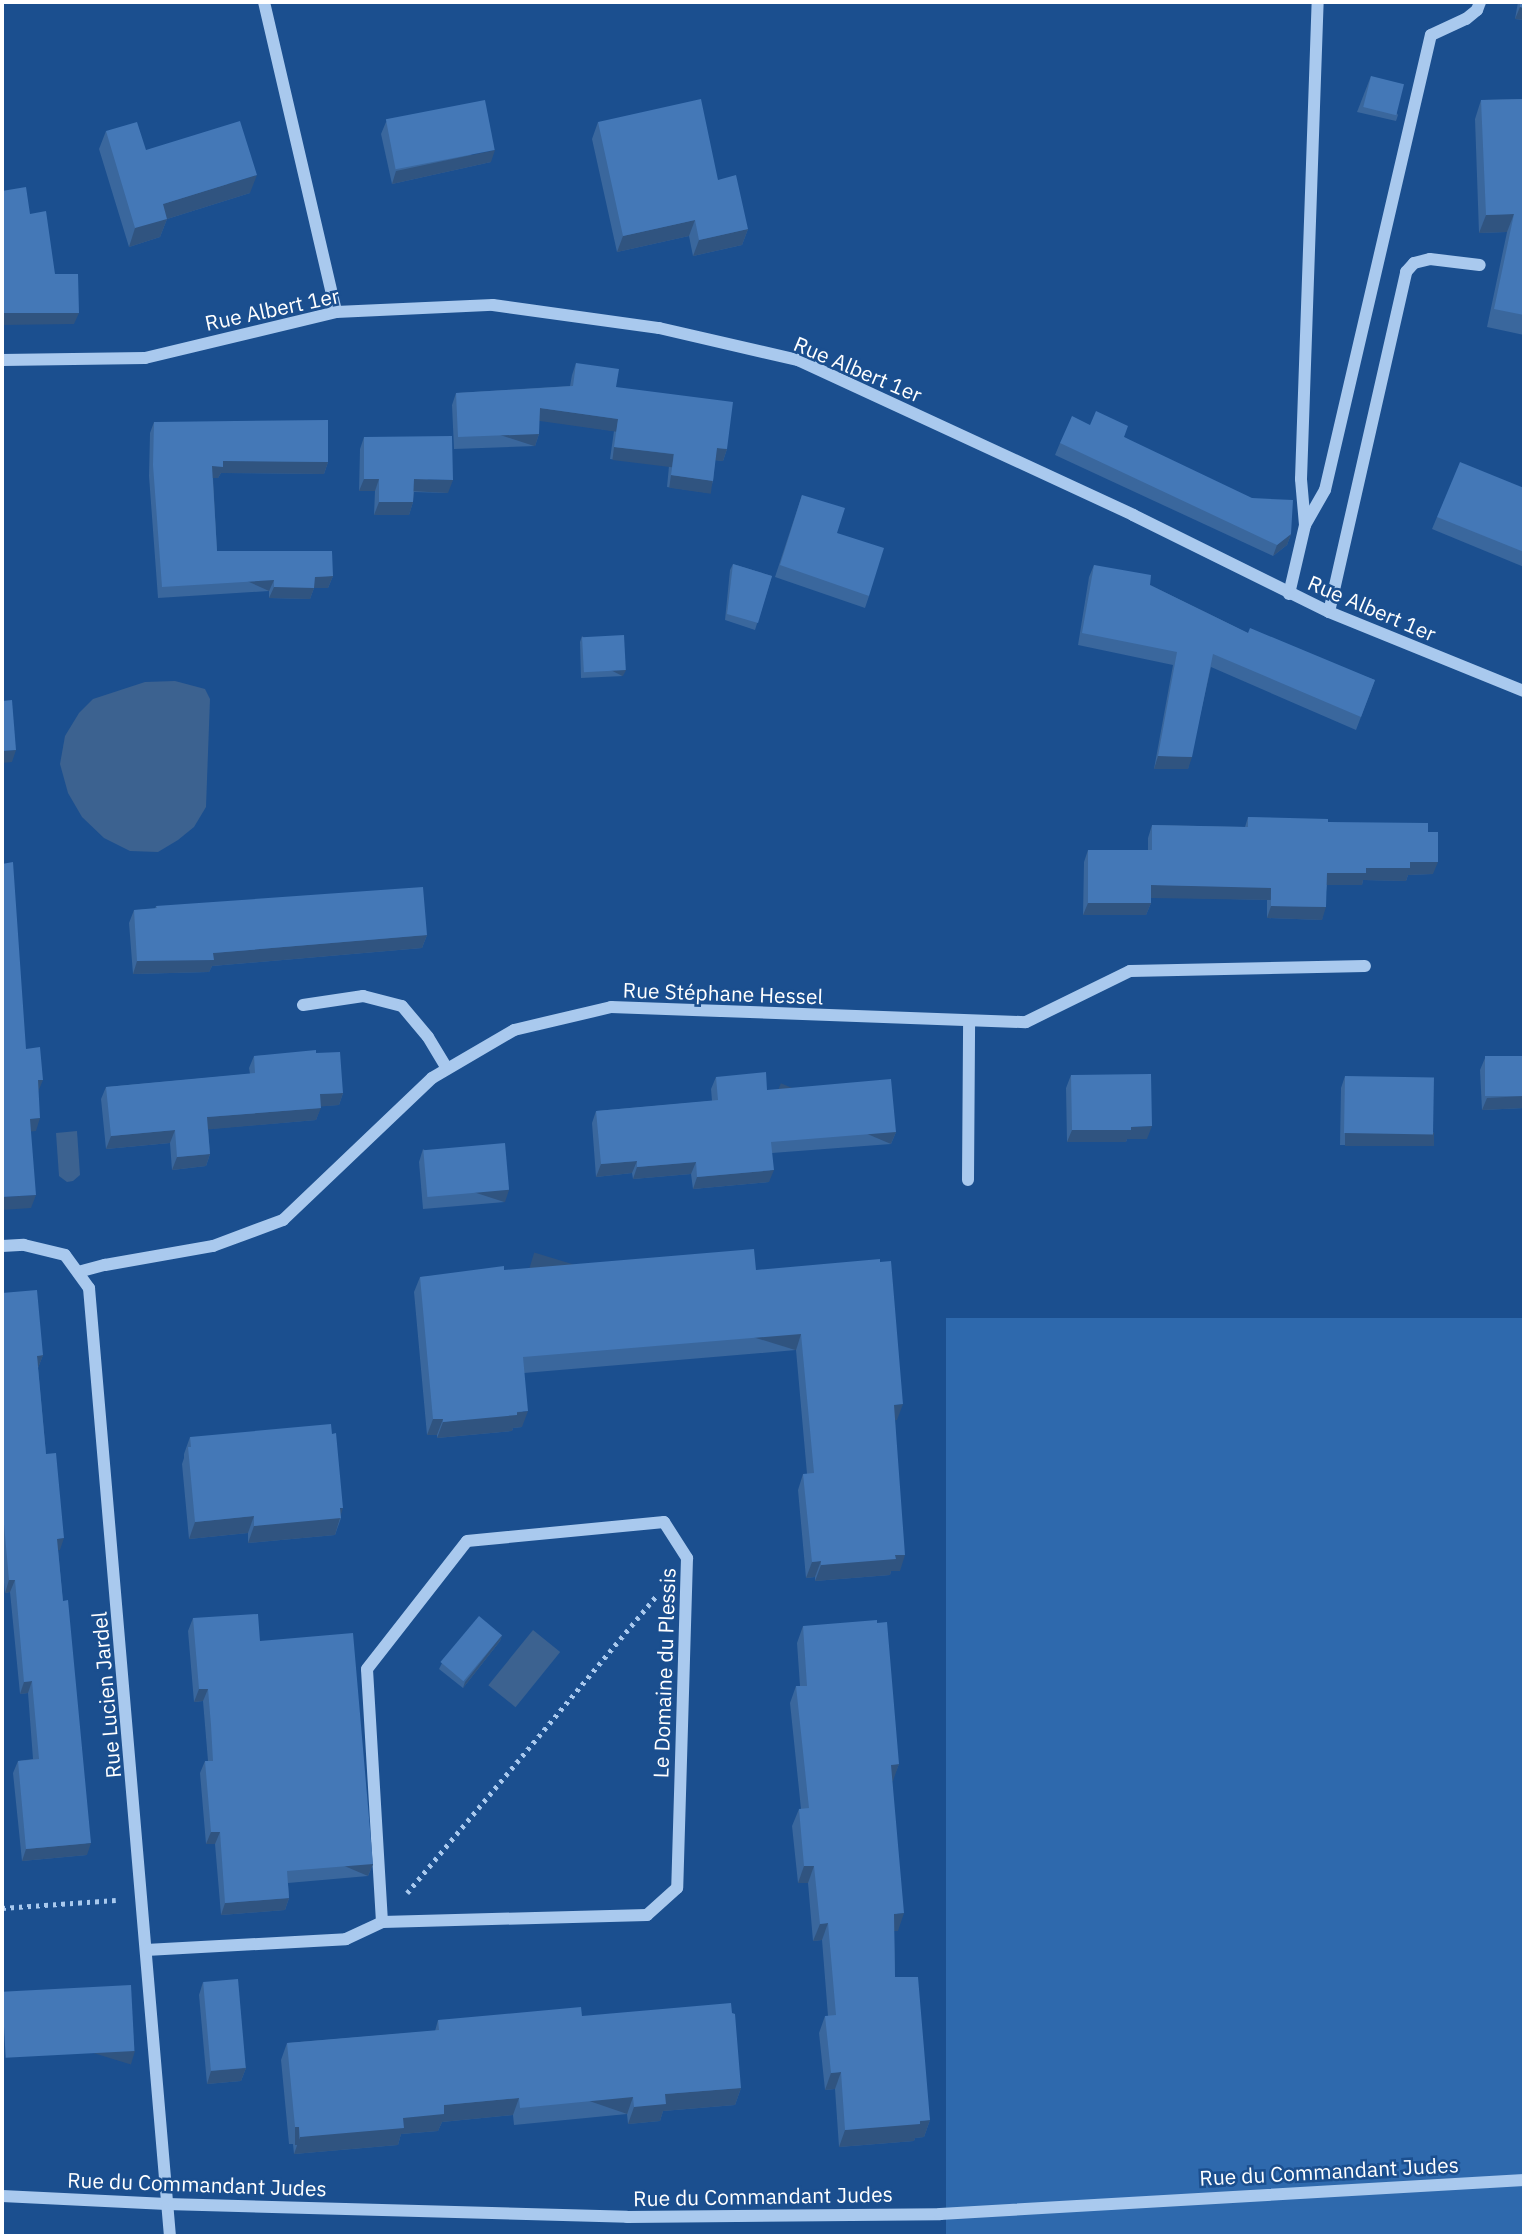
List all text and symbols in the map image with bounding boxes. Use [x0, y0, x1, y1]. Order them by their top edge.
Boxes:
street label: Rue Albert 1er [203, 282, 341, 336]
street label: Rue Albert 1er [790, 331, 926, 407]
street label: Rue Albert 1er [1304, 570, 1440, 646]
street label: Rue Stéphane Hessel [622, 977, 824, 1009]
street label: Le Domaine du Plessis [648, 1567, 680, 1779]
street label: Rue Lucien Jardel [86, 1611, 126, 1779]
street label: Rue du Commandant Judes [1199, 2152, 1459, 2190]
street label: Rue du Commandant Judes [67, 2167, 327, 2201]
street label: Rue du Commandant Judes [633, 2181, 893, 2211]

